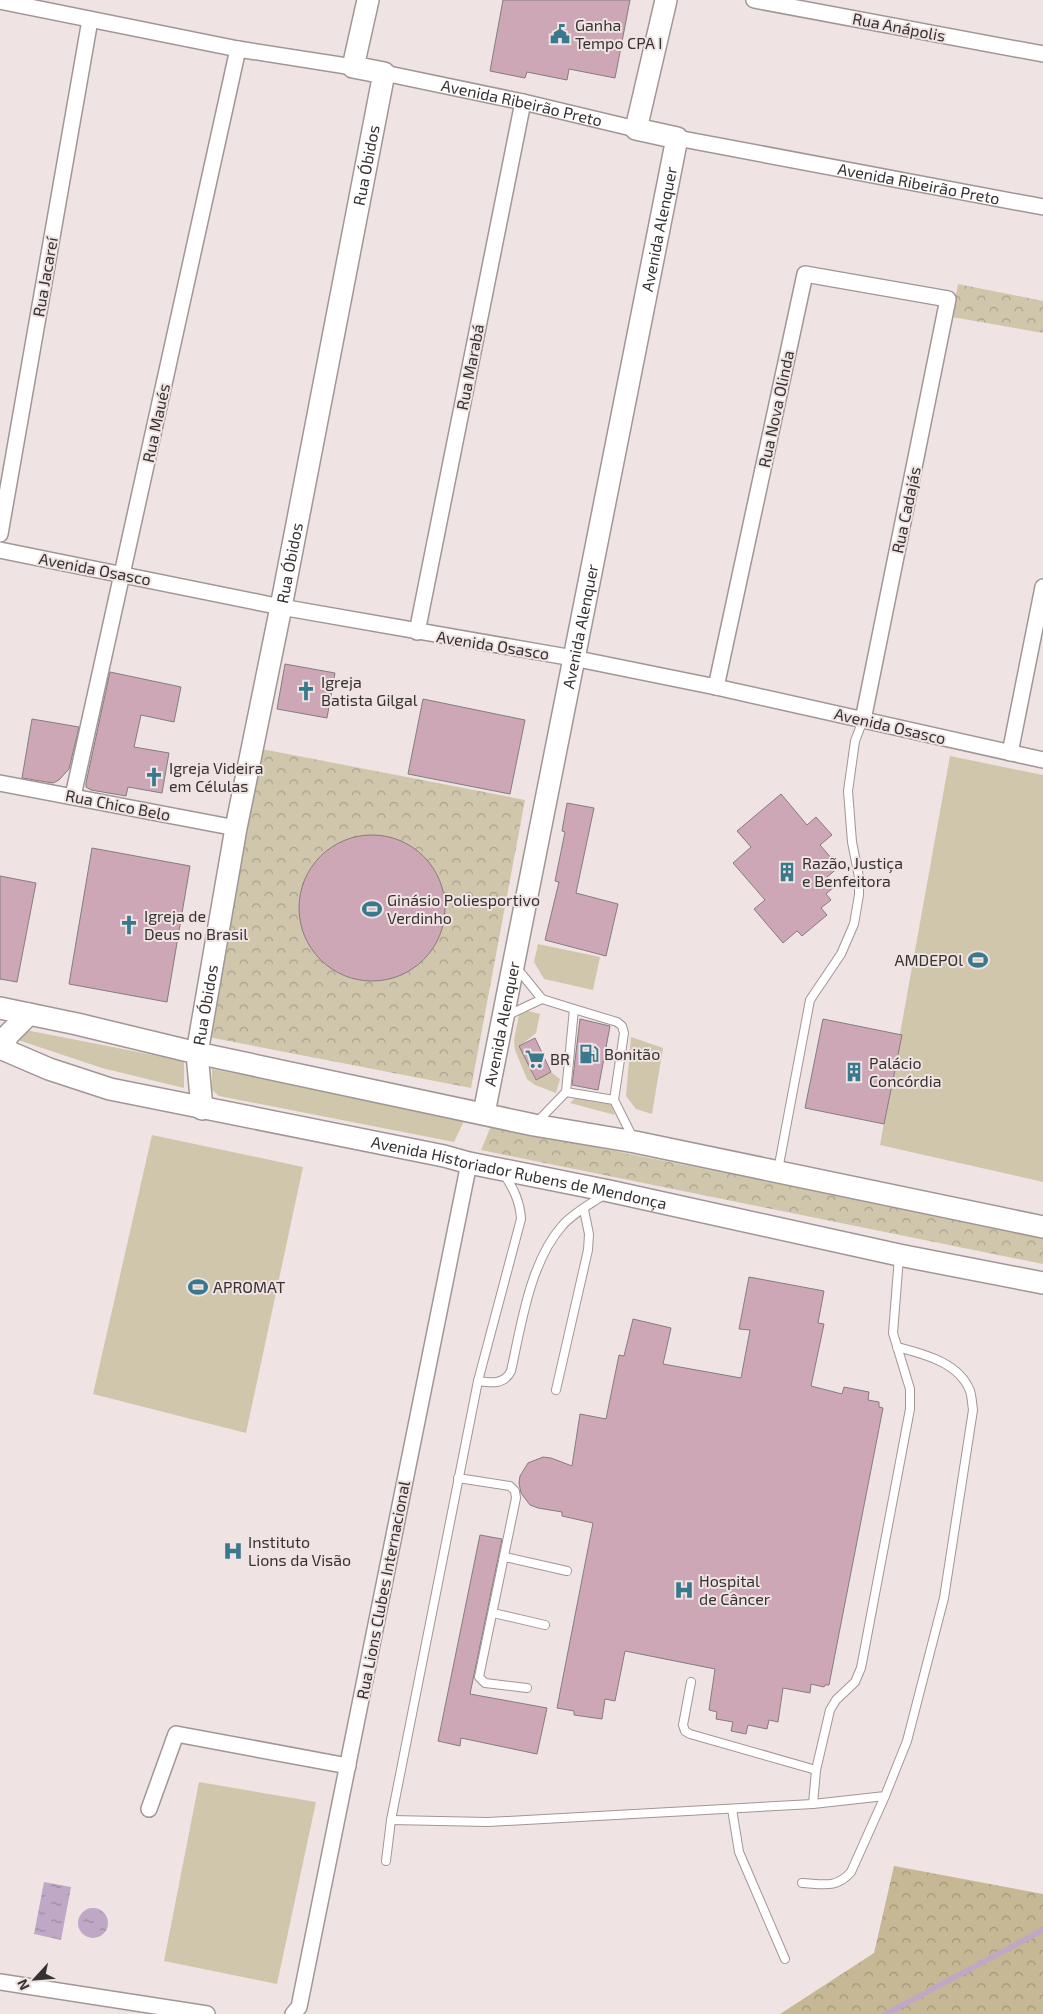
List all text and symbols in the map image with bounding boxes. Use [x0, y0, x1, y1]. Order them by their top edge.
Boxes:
street label: Rua Anápolis [851, 8, 947, 45]
place label: Ganha Tempo CPA I [575, 15, 662, 52]
public building icon: Ganha Tempo CPA I [549, 23, 571, 45]
street label: Avenida Ribeirão Preto [440, 75, 604, 130]
street label: Rua Óbidos [349, 123, 383, 207]
street label: Avenida Ribeirão Preto [836, 159, 1001, 208]
street label: Avenida Alenquer [637, 164, 680, 293]
street label: Rua Jacareí [28, 235, 61, 318]
street label: Rua Marabá [452, 322, 487, 412]
street label: Rua Nova Olinda [754, 349, 797, 469]
street label: Rua Maués [138, 382, 173, 464]
street label: Rua Cadajás [887, 465, 925, 555]
street label: Rua Óbidos [272, 521, 306, 605]
street label: Avenida Osasco [37, 548, 153, 589]
street label: Avenida Alenquer [558, 562, 602, 690]
street label: Avenida Osasco [435, 626, 551, 663]
place label: Igreja Batista Gilgal [321, 672, 418, 709]
church icon: Igreja Batista Gilgal [295, 680, 317, 702]
street label: Avenida Osasco [832, 703, 948, 748]
place label: Igreja Videira em Células [169, 758, 264, 795]
church icon: Igreja Videira em Células [143, 766, 165, 788]
street label: Rua Chico Belo [64, 785, 172, 824]
place label: Razão, Justiça e Benfeitora [802, 853, 903, 890]
building icon: Razão, Justiça e Benfeitora [776, 861, 798, 883]
place label: Ginásio Poliesportivo Verdinho [387, 890, 540, 927]
sports icon: Ginásio Poliesportivo Verdinho [361, 898, 383, 920]
place label: Igreja de Deus no Brasil [144, 906, 248, 943]
church icon: Igreja de Deus no Brasil [118, 914, 140, 936]
sports icon: AMDEPOl [967, 949, 989, 971]
place label: AMDEPOl [895, 950, 963, 969]
street label: Avenida Alenquer [480, 959, 523, 1088]
street label: Rua Óbidos [189, 963, 221, 1047]
fuel station icon: Bonitão [578, 1043, 600, 1065]
place label: Bonitão [604, 1044, 660, 1063]
supermarket icon: BR [524, 1048, 546, 1070]
place label: BR [550, 1049, 570, 1068]
place label: Palácio Concórdia [869, 1053, 941, 1090]
building icon: Palácio Concórdia [843, 1061, 865, 1083]
street label: Avenida Historiador Rubens de Mendonça [370, 1132, 669, 1213]
sports icon: APROMAT [187, 1276, 209, 1298]
place label: APROMAT [213, 1277, 285, 1296]
street label: Rua Lions Clubes Internacional [352, 1479, 413, 1701]
place label: Instituto Lions da Visão [248, 1532, 351, 1569]
hospital icon: Instituto Lions da Visão [222, 1540, 244, 1562]
place label: Hospital de Câncer [699, 1571, 771, 1608]
hospital icon: Hospital de Câncer [673, 1579, 695, 1601]
north arrow [10, 1954, 60, 2004]
text: N [13, 1977, 33, 1993]

